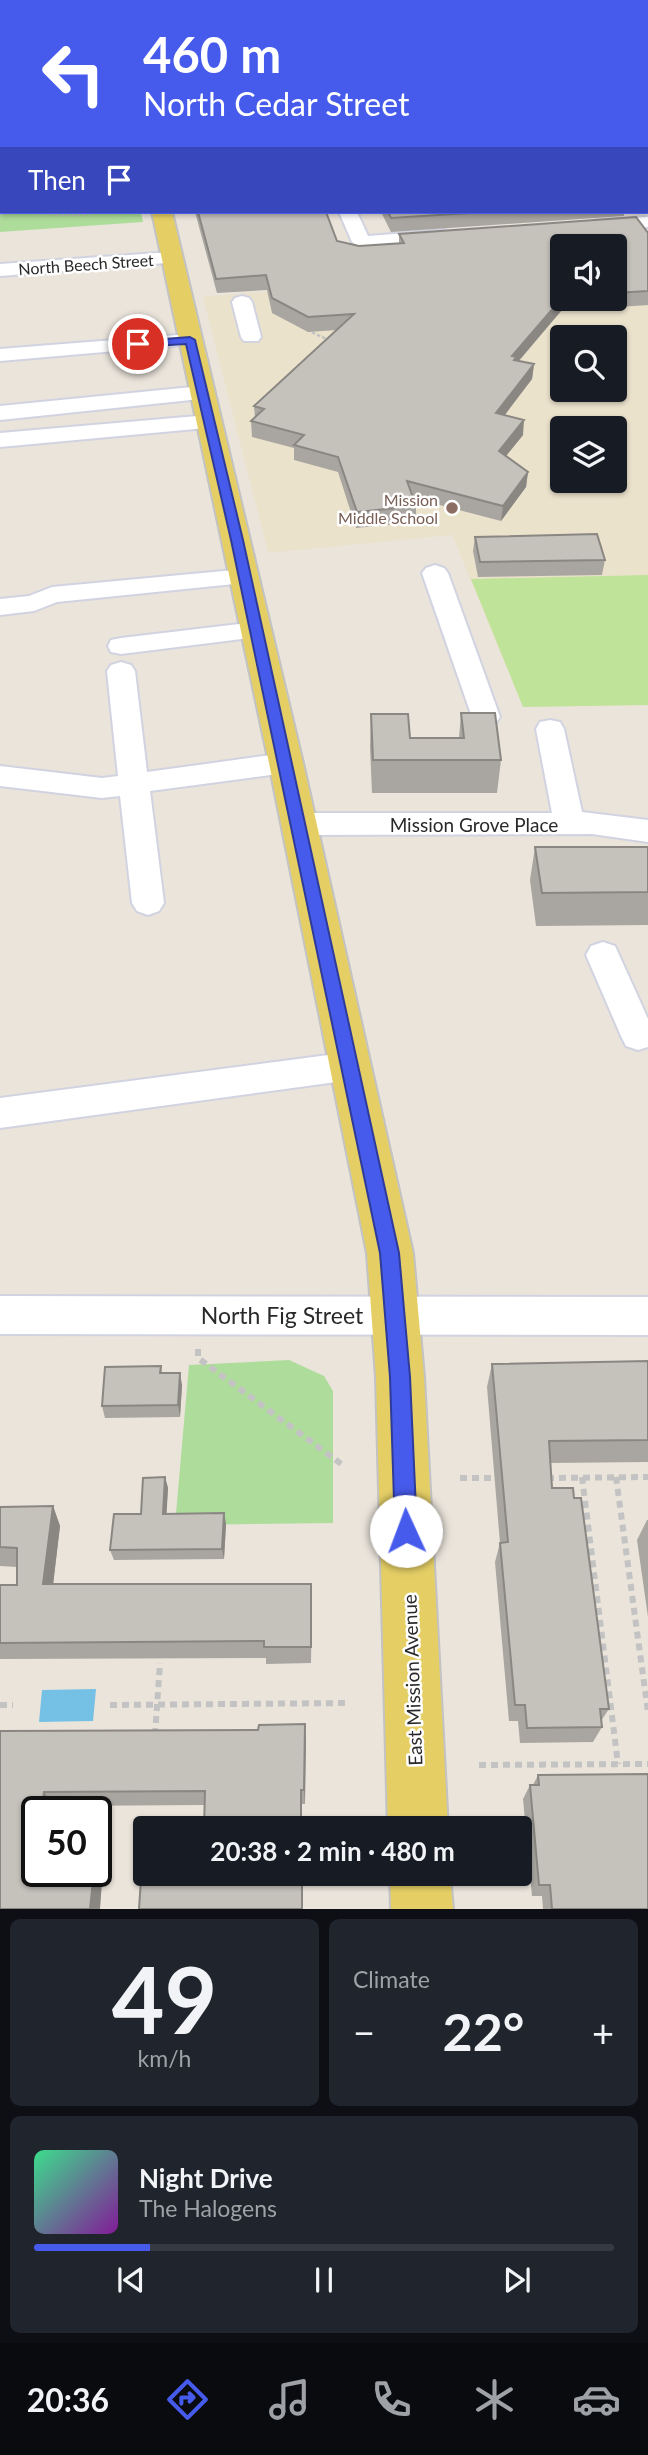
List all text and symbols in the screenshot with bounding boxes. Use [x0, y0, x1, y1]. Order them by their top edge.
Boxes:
text: 460 m [143, 25, 281, 83]
icon: left [28, 28, 119, 119]
text: North Cedar Street [143, 84, 409, 123]
icon: arrive [100, 161, 138, 199]
text: Then [28, 164, 86, 196]
map controls [550, 234, 627, 493]
button: sound [550, 234, 627, 311]
street label: North Beech Street [18, 250, 155, 278]
pin [108, 314, 168, 374]
icon: arrive [119, 325, 157, 363]
button: search [550, 325, 627, 402]
button: layers [550, 416, 627, 493]
place label: Mission Middle School [338, 490, 438, 527]
marker: Mission Middle School [444, 500, 460, 516]
street label: Mission Grove Place [390, 813, 558, 836]
street label: North Fig Street [201, 1301, 364, 1329]
position arrow [369, 1494, 443, 1568]
street label: East Mission Avenue [398, 1594, 426, 1766]
speed limit sign: 50 [21, 1796, 112, 1887]
text: 20:38 · 2 min · 480 m [210, 1835, 455, 1867]
text: 49 [112, 1944, 217, 2053]
text: Climate [353, 1965, 430, 1993]
text: 22° [443, 2000, 524, 2062]
text: − [353, 2009, 375, 2055]
text: + [592, 2009, 614, 2055]
text: km/h [138, 2044, 191, 2072]
text: Night Drive [139, 2162, 273, 2194]
text: The Halogens [139, 2194, 277, 2222]
icon: previous [112, 2261, 150, 2299]
icon: pause [305, 2261, 343, 2299]
icon: next [498, 2261, 536, 2299]
icon: directions [163, 2375, 212, 2424]
icon: music [265, 2375, 314, 2424]
icon: phone [367, 2375, 416, 2424]
icon: climate [470, 2375, 519, 2424]
icon: car [572, 2375, 621, 2424]
text: 20:36 [27, 2380, 109, 2419]

